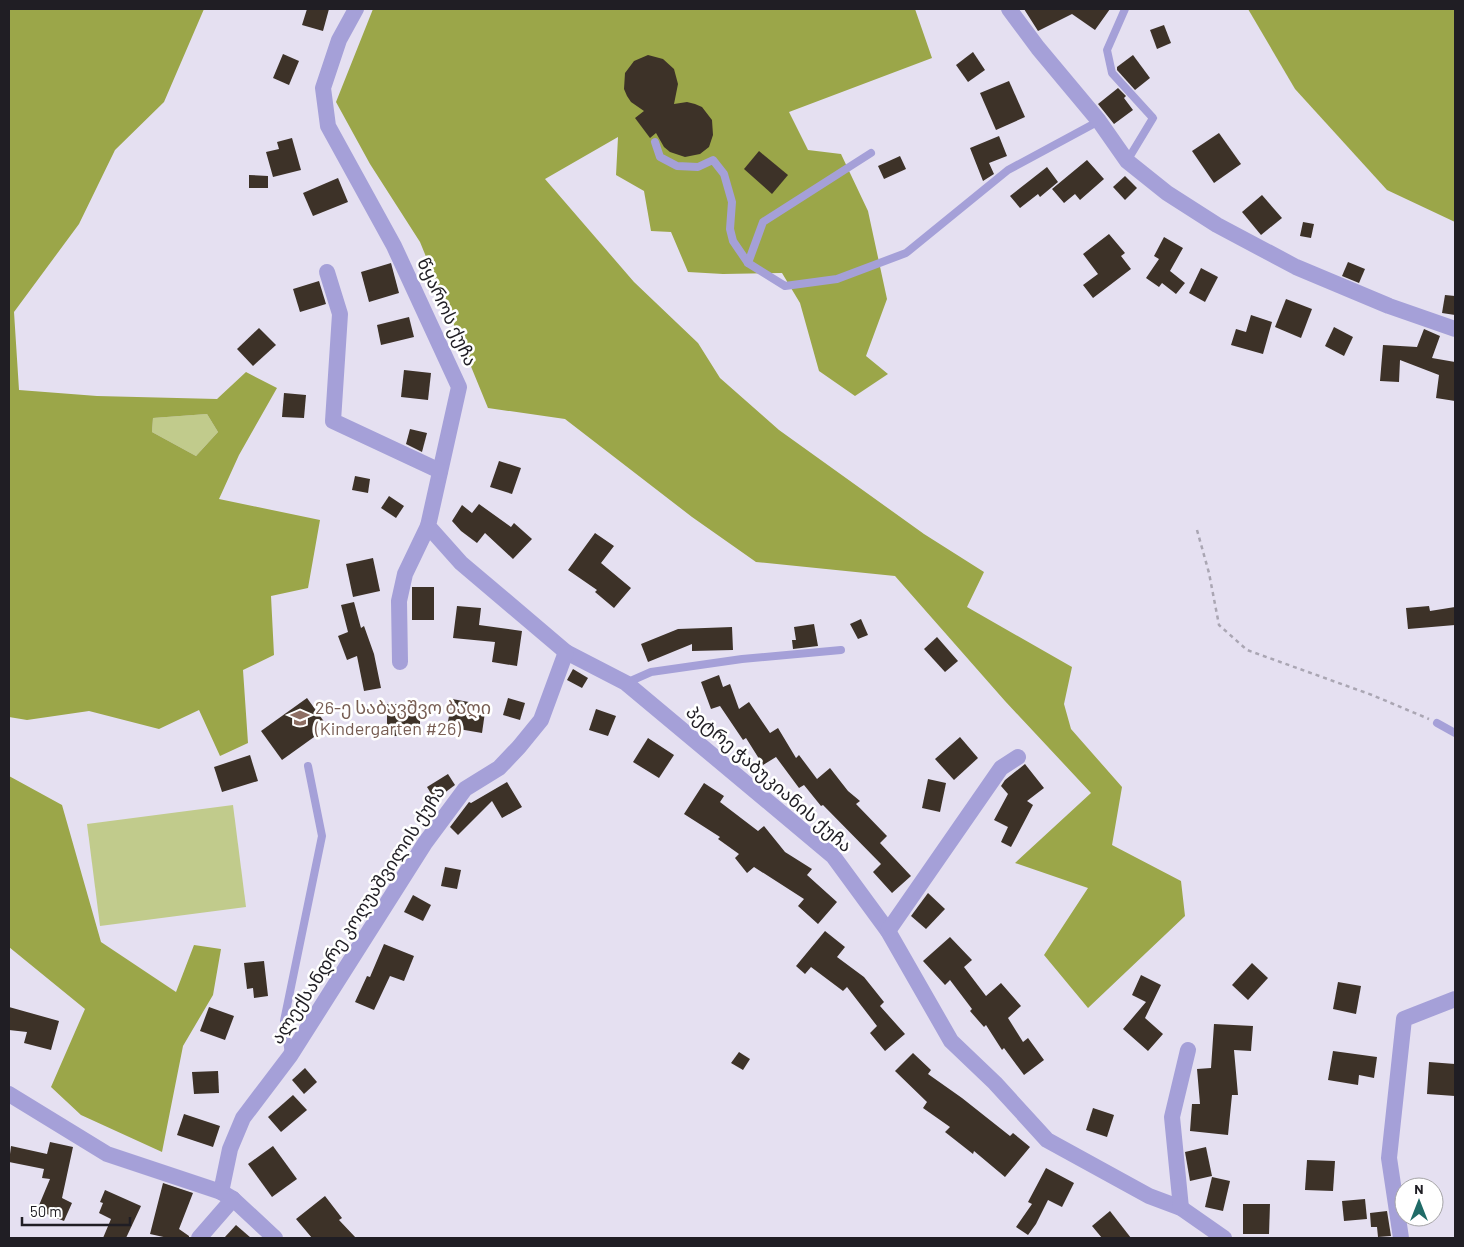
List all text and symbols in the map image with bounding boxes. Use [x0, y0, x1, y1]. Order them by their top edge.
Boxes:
street label: წყაროს ქუჩა [412, 254, 483, 370]
place label: 26-ე საბავშვო ბაღი (Kindergarten #26) [314, 696, 491, 739]
street label: პეტრე ჭაბუკიანის ქუჩა [682, 700, 857, 857]
school or university icon: 26-ე საბავშვო ბაღი (Kindergarten #26) [289, 707, 311, 729]
street label: ალექსანდრე კოღუაშვილის ქუჩა [265, 781, 450, 1048]
north arrow [1394, 1177, 1444, 1227]
text: N [1414, 1180, 1424, 1197]
scale bar [22, 1194, 130, 1226]
text: 50 m [30, 1202, 62, 1220]

